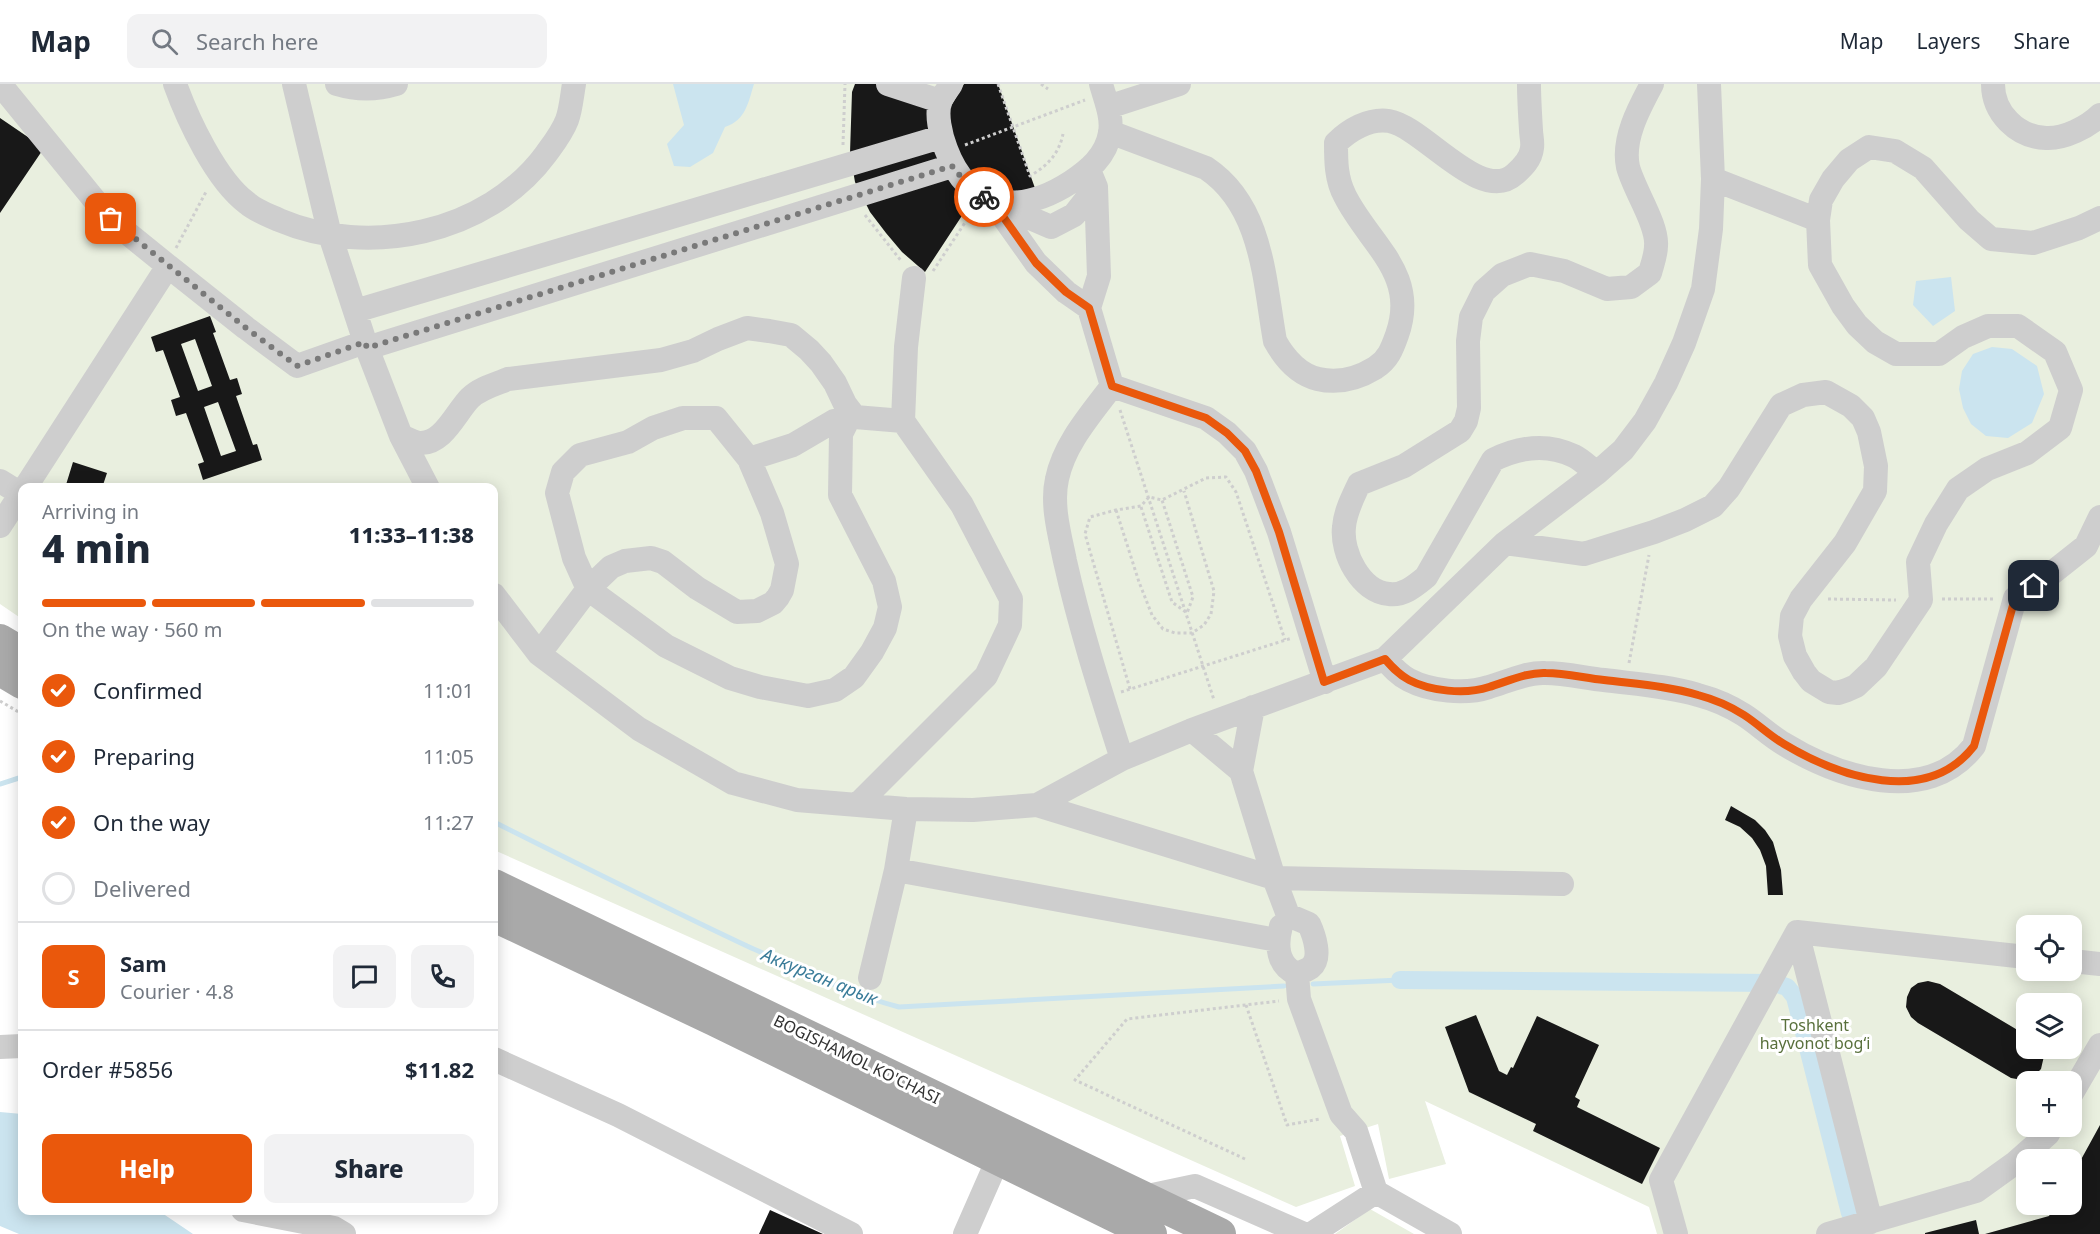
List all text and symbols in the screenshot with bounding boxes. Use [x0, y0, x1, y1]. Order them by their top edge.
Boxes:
search box [127, 14, 547, 68]
text: Map [30, 22, 91, 60]
icon: search [148, 25, 181, 58]
text: Search here [196, 26, 318, 56]
text: Map [1840, 27, 1884, 55]
text: Layers [1917, 27, 1981, 55]
text: Share [2014, 27, 2070, 55]
courier [954, 167, 1014, 227]
icon: bike [968, 181, 1001, 214]
pin [85, 193, 136, 244]
icon: bag [94, 202, 127, 235]
text: Arriving in [42, 498, 139, 525]
text: 11:33–11:38 [349, 519, 474, 549]
text: 4 min [42, 521, 151, 574]
pin [2008, 560, 2059, 611]
icon: home [2017, 569, 2050, 602]
text: On the way · 560 m [42, 616, 222, 643]
icon: check [42, 674, 75, 707]
text: Confirmed [93, 675, 203, 705]
text: 11:01 [423, 677, 474, 704]
icon: check [42, 740, 75, 773]
text: Preparing [93, 741, 195, 771]
text: 11:05 [423, 743, 474, 770]
icon: check [42, 806, 75, 839]
text: On the way [93, 807, 210, 837]
text: 11:27 [423, 809, 474, 836]
text: Delivered [93, 873, 191, 903]
map controls [2016, 915, 2082, 1215]
button: locate [2016, 915, 2082, 981]
water label: Аккурган арык [757, 941, 882, 1011]
button: chat [333, 945, 396, 1008]
button: phone [411, 945, 474, 1008]
text: Sam [120, 948, 167, 978]
text: S [67, 961, 80, 991]
text: Courier · 4.8 [120, 978, 234, 1005]
button: layers [2016, 993, 2082, 1059]
street label: BOGISHAMOL KO'CHASI [770, 1009, 944, 1109]
park label: Toshkent hayvonot bogʻi [1760, 1014, 1870, 1054]
text: Order #5856 [42, 1054, 173, 1084]
text: $11.82 [405, 1054, 474, 1084]
button: + [2016, 1071, 2082, 1137]
button: Help [42, 1134, 252, 1203]
button: Share [264, 1134, 474, 1203]
button: − [2016, 1149, 2082, 1215]

